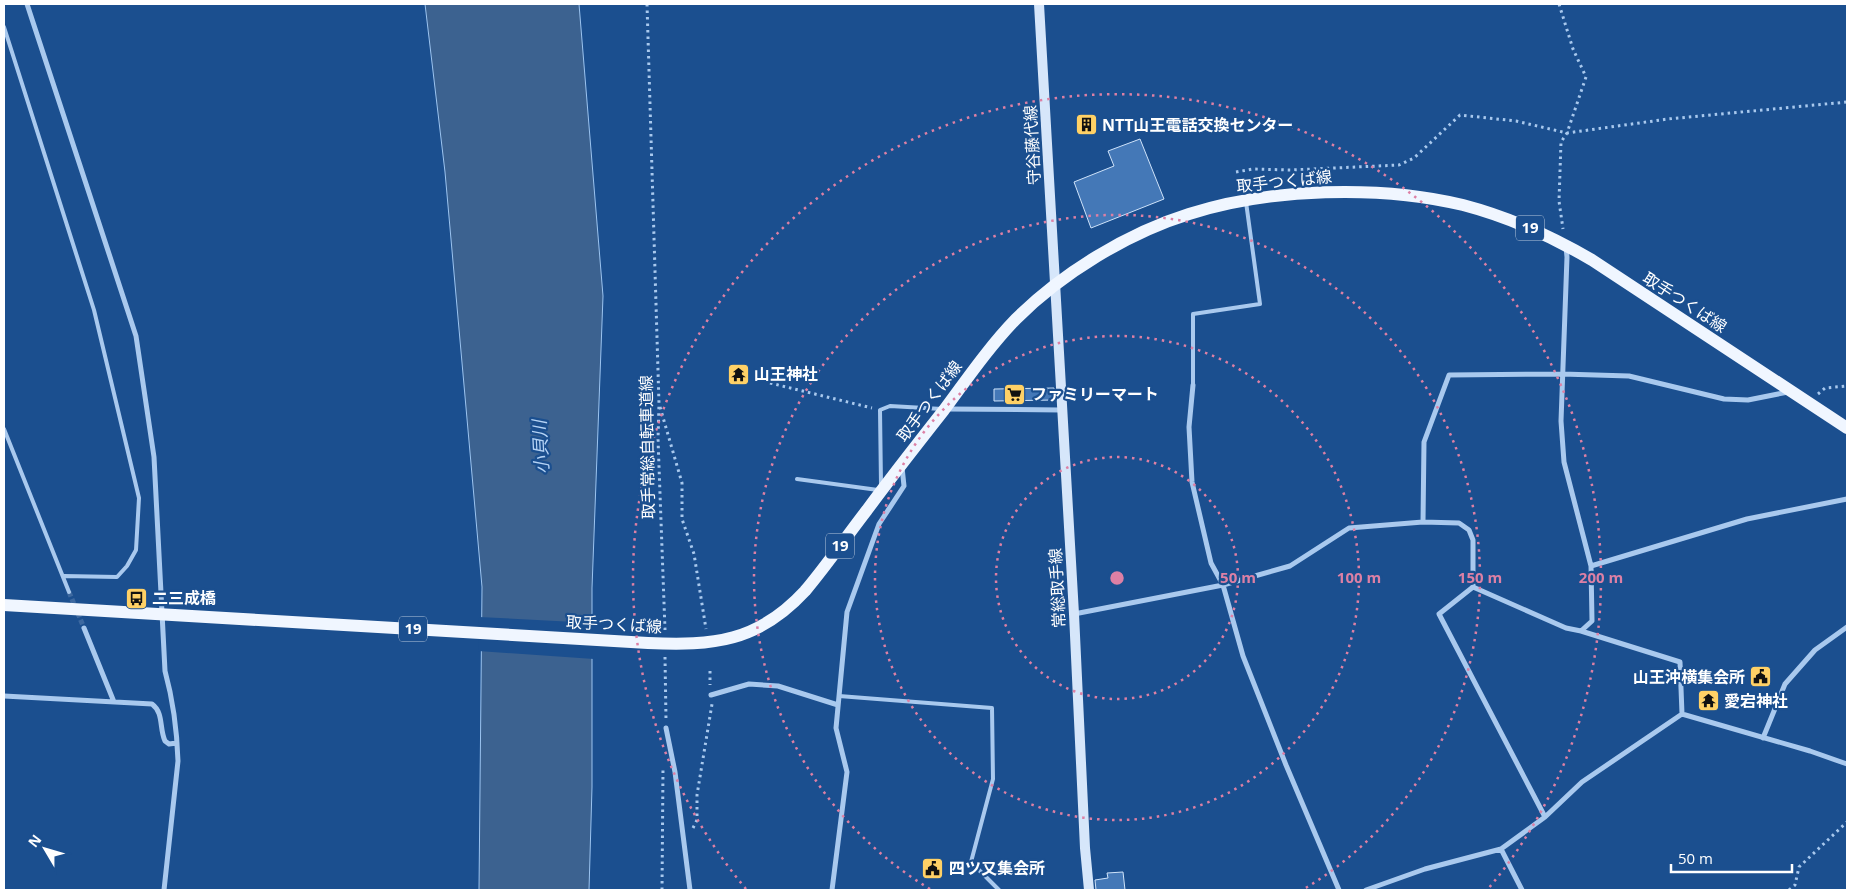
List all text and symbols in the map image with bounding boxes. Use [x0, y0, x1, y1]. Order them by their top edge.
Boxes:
street label: 守谷藤代線 [1019, 104, 1045, 186]
building icon: NTT山王電話交換センター [1074, 113, 1098, 137]
place label: NTT山王電話交換センター [1102, 114, 1294, 136]
street label: 取手つくば線 [1235, 165, 1333, 197]
road number: 19 [1516, 216, 1544, 240]
street label: 取手つくば線 [1639, 267, 1731, 337]
street label: 取手つくば線 [891, 356, 967, 446]
temple icon: 山王神社 [726, 362, 750, 386]
place label: 山王神社 [754, 363, 818, 385]
street label: 取手常総自転車道線 [635, 375, 659, 519]
supermarket icon: ファミリーマート [1003, 382, 1027, 406]
place label: ファミリーマート [1031, 383, 1159, 405]
water label: 小貝川 [527, 417, 553, 475]
road number: 19 [826, 534, 854, 558]
street label: 常総取手線 [1044, 547, 1070, 629]
text: 50 m [1220, 567, 1256, 587]
text: 100 m [1337, 567, 1381, 587]
text: 150 m [1458, 567, 1502, 587]
text: 200 m [1579, 567, 1623, 587]
centre of rings [1108, 569, 1126, 587]
bus stop icon: 二三成橋 [124, 586, 148, 610]
place label: 二三成橋 [152, 587, 216, 609]
street label: 取手つくば線 [565, 611, 663, 637]
road number: 19 [399, 616, 427, 642]
public building icon: 山王沖横集会所 [1749, 665, 1773, 689]
place label: 山王沖横集会所 [1633, 666, 1745, 688]
temple icon: 愛宕神社 [1696, 689, 1720, 713]
place label: 愛宕神社 [1724, 690, 1788, 712]
north arrow [20, 824, 70, 874]
text: N [23, 830, 45, 851]
scale bar [1671, 842, 1792, 874]
text: 50 m [1678, 848, 1713, 868]
public building icon: 四ツ又集会所 [921, 856, 945, 880]
place label: 四ツ又集会所 [949, 857, 1045, 879]

